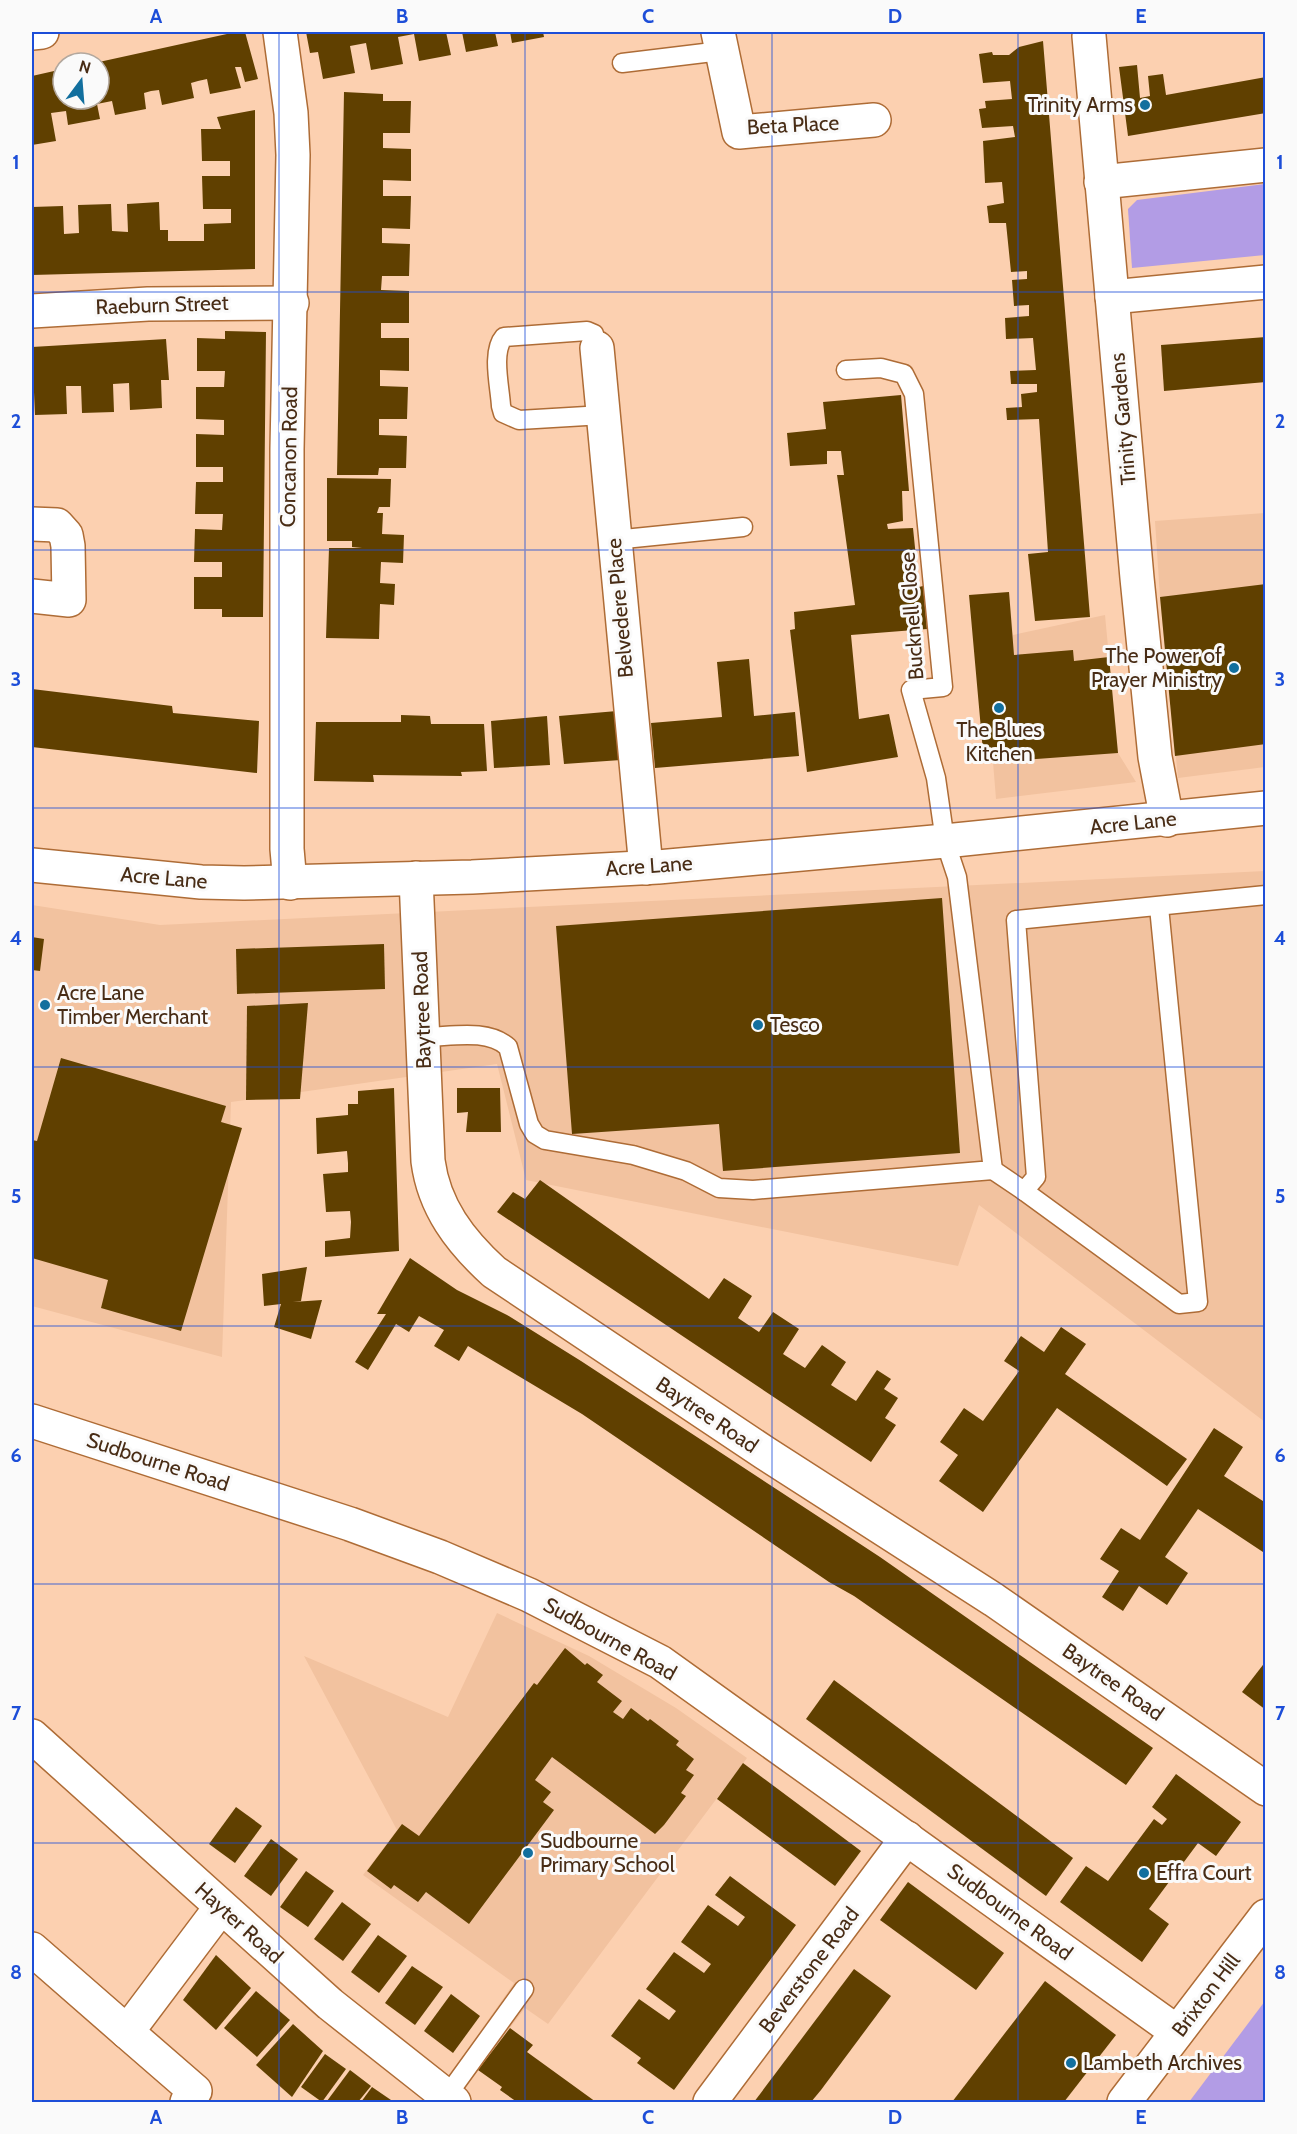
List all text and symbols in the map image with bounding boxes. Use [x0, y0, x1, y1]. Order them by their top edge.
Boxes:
text: A [150, 4, 163, 28]
text: B [396, 4, 408, 28]
text: C [642, 4, 654, 28]
text: D [888, 4, 902, 28]
text: E [1135, 4, 1147, 28]
north arrow [51, 51, 111, 111]
text: N [77, 56, 93, 78]
place label: Trinity Arms [1027, 92, 1133, 117]
marker: Trinity Arms [1138, 98, 1152, 112]
street label: Beta Place [746, 110, 840, 139]
text: 1 [12, 150, 20, 174]
text: 1 [1276, 150, 1284, 174]
street label: Raeburn Street [95, 290, 229, 319]
street label: Trinity Gardens [1104, 352, 1141, 486]
street label: Concanon Road [275, 386, 302, 528]
text: 2 [11, 409, 21, 433]
text: 2 [1275, 409, 1285, 433]
street label: Belvedere Place [601, 537, 638, 679]
street label: Bucknell Close [895, 551, 928, 681]
place label: The Power of Prayer Ministry [1091, 643, 1222, 692]
marker: The Power of Prayer Ministry [1227, 661, 1241, 675]
text: 3 [11, 667, 21, 691]
text: 3 [1275, 667, 1285, 691]
marker: The Blues Kitchen [992, 701, 1006, 715]
place label: The Blues Kitchen [956, 717, 1042, 766]
street label: Acre Lane [1088, 805, 1178, 839]
street label: Acre Lane [605, 850, 694, 881]
street label: Acre Lane [120, 861, 209, 894]
text: 4 [10, 926, 22, 950]
text: 4 [1274, 926, 1286, 950]
street label: Baytree Road [407, 951, 436, 1069]
place label: Acre Lane Timber Merchant [57, 980, 208, 1029]
marker: Acre Lane Timber Merchant [38, 998, 52, 1012]
place label: Tesco [770, 1012, 820, 1037]
marker: Tesco [751, 1018, 765, 1032]
text: 5 [11, 1184, 21, 1208]
text: 5 [1275, 1184, 1285, 1208]
street label: Baytree Road [651, 1371, 763, 1458]
street label: Sudbourne Road [84, 1427, 233, 1496]
text: 6 [10, 1443, 22, 1467]
text: 6 [1274, 1443, 1286, 1467]
street label: Sudbourne Road [539, 1592, 681, 1685]
street label: Baytree Road [1058, 1638, 1169, 1726]
text: 7 [11, 1701, 22, 1725]
text: 7 [1275, 1701, 1286, 1725]
place label: Sudbourne Primary School [540, 1828, 675, 1877]
marker: Sudbourne Primary School [521, 1846, 535, 1860]
street label: Sudbourne Road [943, 1858, 1078, 1965]
place label: Effra Court [1156, 1860, 1251, 1885]
marker: Effra Court [1137, 1866, 1151, 1880]
street label: Hayter Road [190, 1877, 288, 1969]
street label: Beverstone Road [753, 1902, 864, 2037]
street label: Brixton Hill [1166, 1948, 1245, 2041]
text: 8 [10, 1960, 22, 1984]
text: 8 [1274, 1960, 1286, 1984]
place label: Lambeth Archives [1083, 2050, 1242, 2075]
marker: Lambeth Archives [1064, 2056, 1078, 2070]
text: A [150, 2105, 163, 2129]
text: B [396, 2105, 408, 2129]
text: C [642, 2105, 654, 2129]
text: D [888, 2105, 902, 2129]
text: E [1135, 2105, 1147, 2129]

